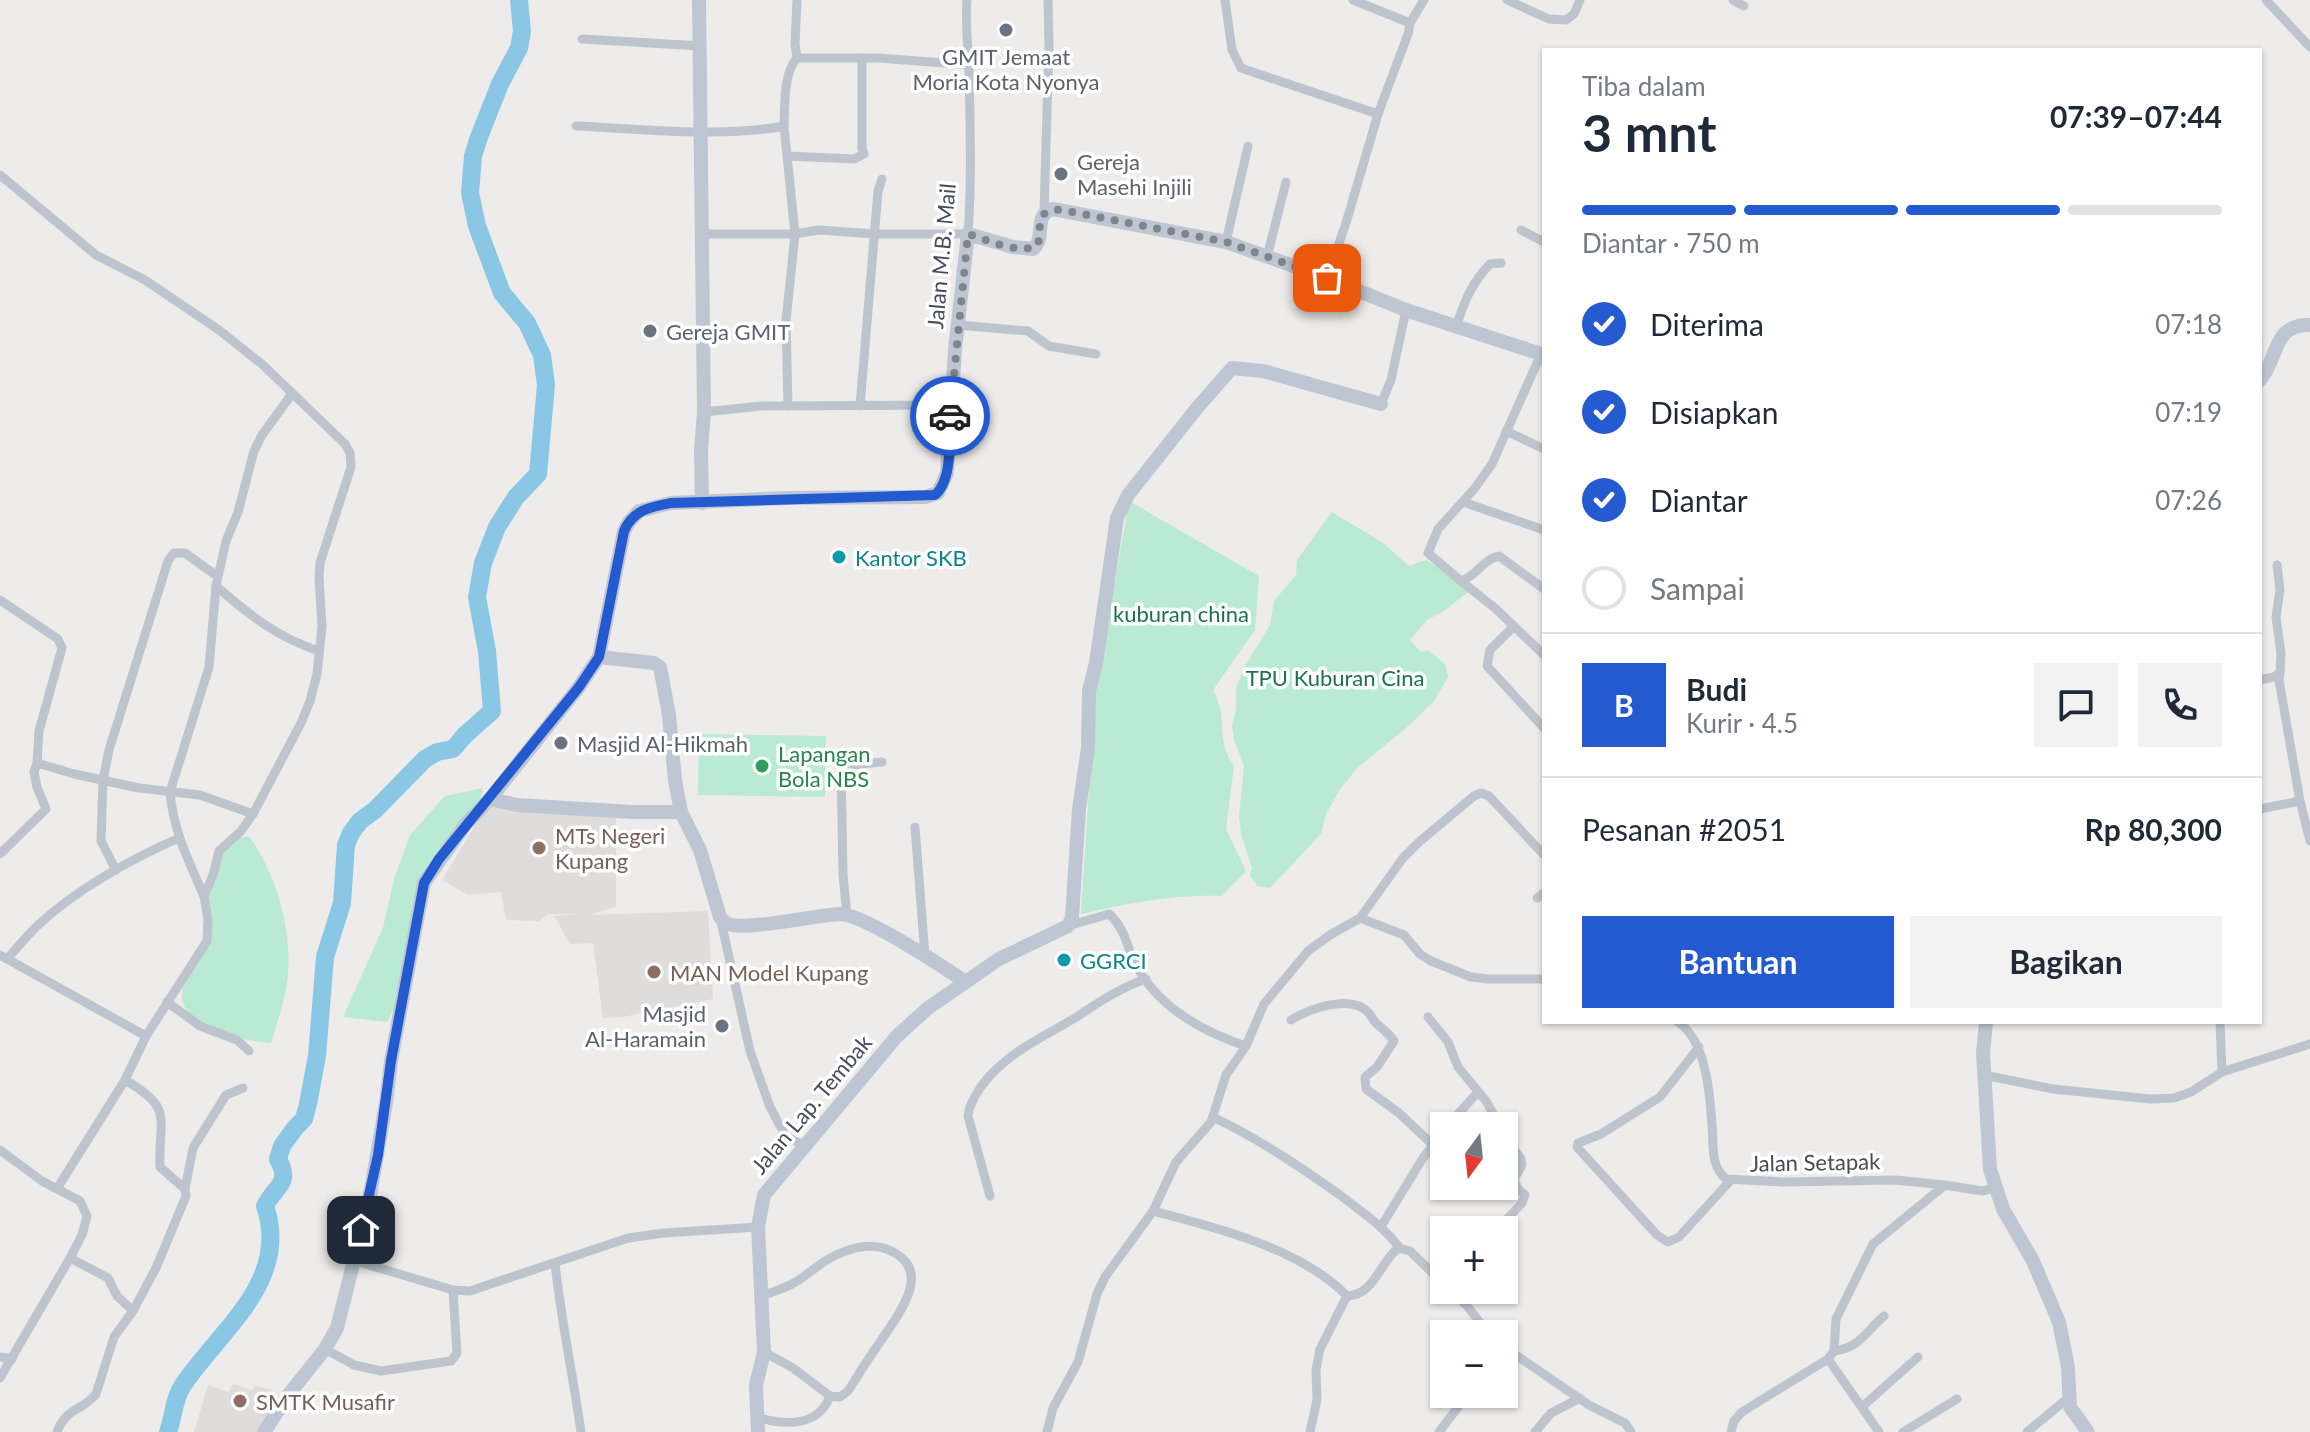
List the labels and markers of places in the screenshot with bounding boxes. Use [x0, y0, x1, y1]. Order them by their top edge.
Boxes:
marker: GMIT Jemaat Moria Kota Nyonya [997, 21, 1015, 39]
place label: GMIT Jemaat Moria Kota Nyonya [913, 43, 1100, 95]
place label: Gereja Masehi Injili [1077, 148, 1192, 200]
marker: Gereja Masehi Injili [1052, 165, 1070, 183]
pin [1293, 244, 1361, 312]
place label: Gereja GMIT [666, 318, 790, 345]
marker: Gereja GMIT [641, 322, 659, 340]
place label: Kantor SKB [855, 544, 967, 571]
marker: Kantor SKB [830, 548, 848, 566]
place label: Masjid Al-Hikmah [577, 730, 748, 757]
marker: Masjid Al-Hikmah [552, 734, 570, 752]
place label: Lapangan Bola NBS [778, 740, 870, 792]
marker: Lapangan Bola NBS [753, 757, 771, 775]
place label: MTs Negeri Kupang [555, 822, 665, 874]
marker: MTs Negeri Kupang [530, 839, 548, 857]
place label: GGRCI [1080, 947, 1147, 974]
marker: GGRCI [1055, 951, 1073, 969]
place label: MAN Model Kupang [670, 959, 868, 986]
marker: MAN Model Kupang [645, 963, 663, 981]
place label: Masjid Al-Haramain [585, 1000, 706, 1052]
marker: Masjid Al-Haramain [713, 1017, 731, 1035]
pin [327, 1196, 395, 1264]
place label: SMTK Musafir [256, 1388, 395, 1415]
marker: SMTK Musafir [231, 1392, 249, 1410]

